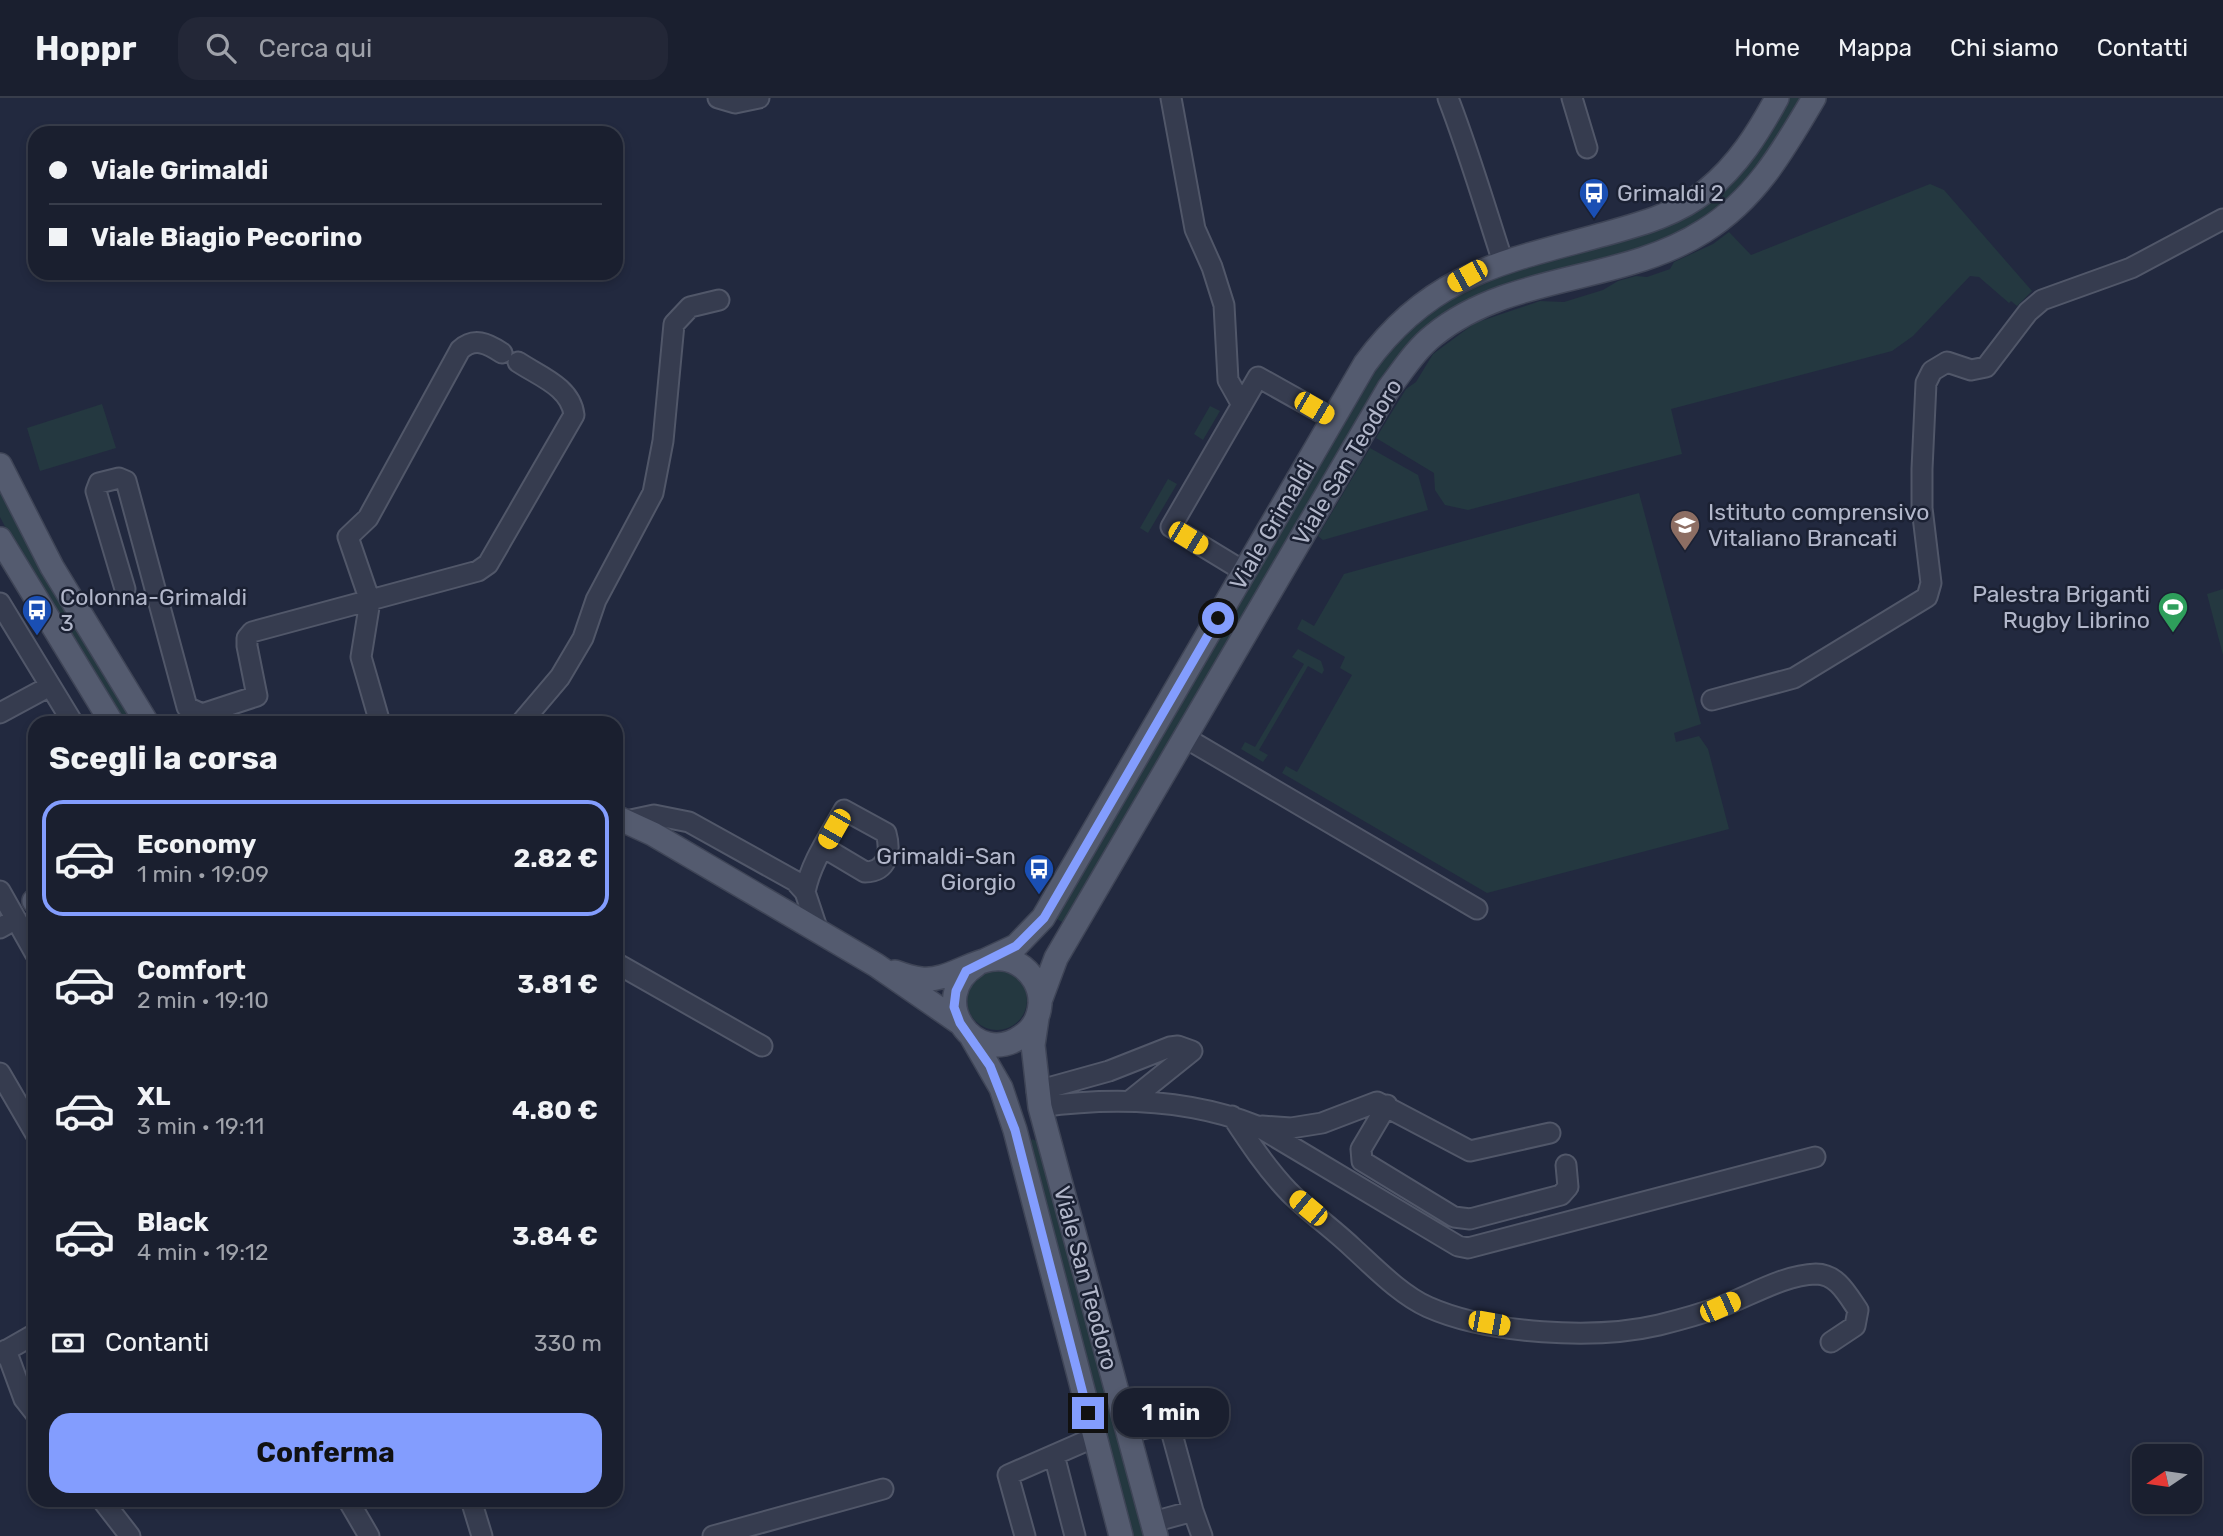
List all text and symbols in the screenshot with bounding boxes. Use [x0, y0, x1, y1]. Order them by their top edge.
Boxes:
search box [178, 17, 668, 80]
text: Hoppr [35, 29, 136, 68]
icon: search [202, 29, 240, 67]
text: Cerca qui [258, 33, 372, 64]
text: Home [1734, 34, 1800, 62]
text: Mappa [1838, 34, 1912, 62]
text: Chi siamo [1950, 34, 2059, 62]
text: Contatti [2097, 34, 2188, 62]
text: Viale Grimaldi [91, 155, 268, 186]
bus stop icon: Grimaldi 2 [1577, 176, 1611, 220]
place label: Grimaldi 2 [1617, 179, 1724, 207]
text: Viale Biagio Pecorino [91, 222, 362, 253]
car [1444, 257, 1491, 295]
street label: Viale San Teodoro [1286, 374, 1408, 550]
car [1291, 388, 1338, 428]
street label: Viale Grimaldi [1224, 455, 1320, 595]
place label: Istituto comprensivo Vitaliano Brancati [1708, 498, 1929, 552]
school or university icon: Istituto comprensivo Vitaliano Brancati [1668, 508, 1702, 552]
car [1165, 518, 1212, 558]
place label: Palestra Briganti Rugby Librino [1972, 580, 2150, 634]
place label: Colonna-Grimaldi 3 [60, 583, 247, 637]
sports icon: Palestra Briganti Rugby Librino [2156, 590, 2190, 634]
bus stop icon: Colonna-Grimaldi 3 [20, 593, 54, 637]
route start [1202, 602, 1234, 634]
text: Scegli la corsa [49, 739, 278, 777]
car [815, 806, 854, 852]
icon: car [53, 827, 116, 890]
text: Economy [137, 829, 256, 860]
place label: Grimaldi-San Giorgio [876, 842, 1016, 896]
text: 2.82 € [513, 843, 598, 874]
bus stop icon: Grimaldi-San Giorgio [1022, 852, 1056, 896]
text: 1 min · 19:09 [137, 860, 269, 888]
icon: car [53, 953, 116, 1016]
text: Comfort [137, 955, 246, 986]
text: 3.81 € [517, 969, 598, 1000]
text: 2 min · 19:10 [137, 986, 269, 1014]
icon: car [53, 1079, 116, 1142]
text: XL [137, 1081, 170, 1112]
text: 4.80 € [512, 1095, 598, 1126]
text: 3 min · 19:11 [137, 1112, 264, 1140]
street label: Viale San Teodoro [1048, 1183, 1124, 1373]
car [1286, 1186, 1331, 1230]
icon: car [53, 1205, 116, 1268]
text: Black [137, 1207, 209, 1238]
text: 3.84 € [512, 1221, 598, 1252]
text: 4 min · 19:12 [137, 1238, 268, 1266]
car [1697, 1289, 1744, 1325]
car [1467, 1309, 1512, 1337]
icon: cash [49, 1324, 87, 1362]
text: Contanti [105, 1327, 209, 1358]
text: 330 m [534, 1329, 602, 1357]
callout: 1 min [1112, 1388, 1228, 1438]
route end [1072, 1397, 1104, 1429]
text: 1 min [1142, 1398, 1200, 1426]
button: Conferma [49, 1413, 602, 1493]
north arrow [2132, 1444, 2202, 1514]
map controls [2132, 1444, 2202, 1514]

